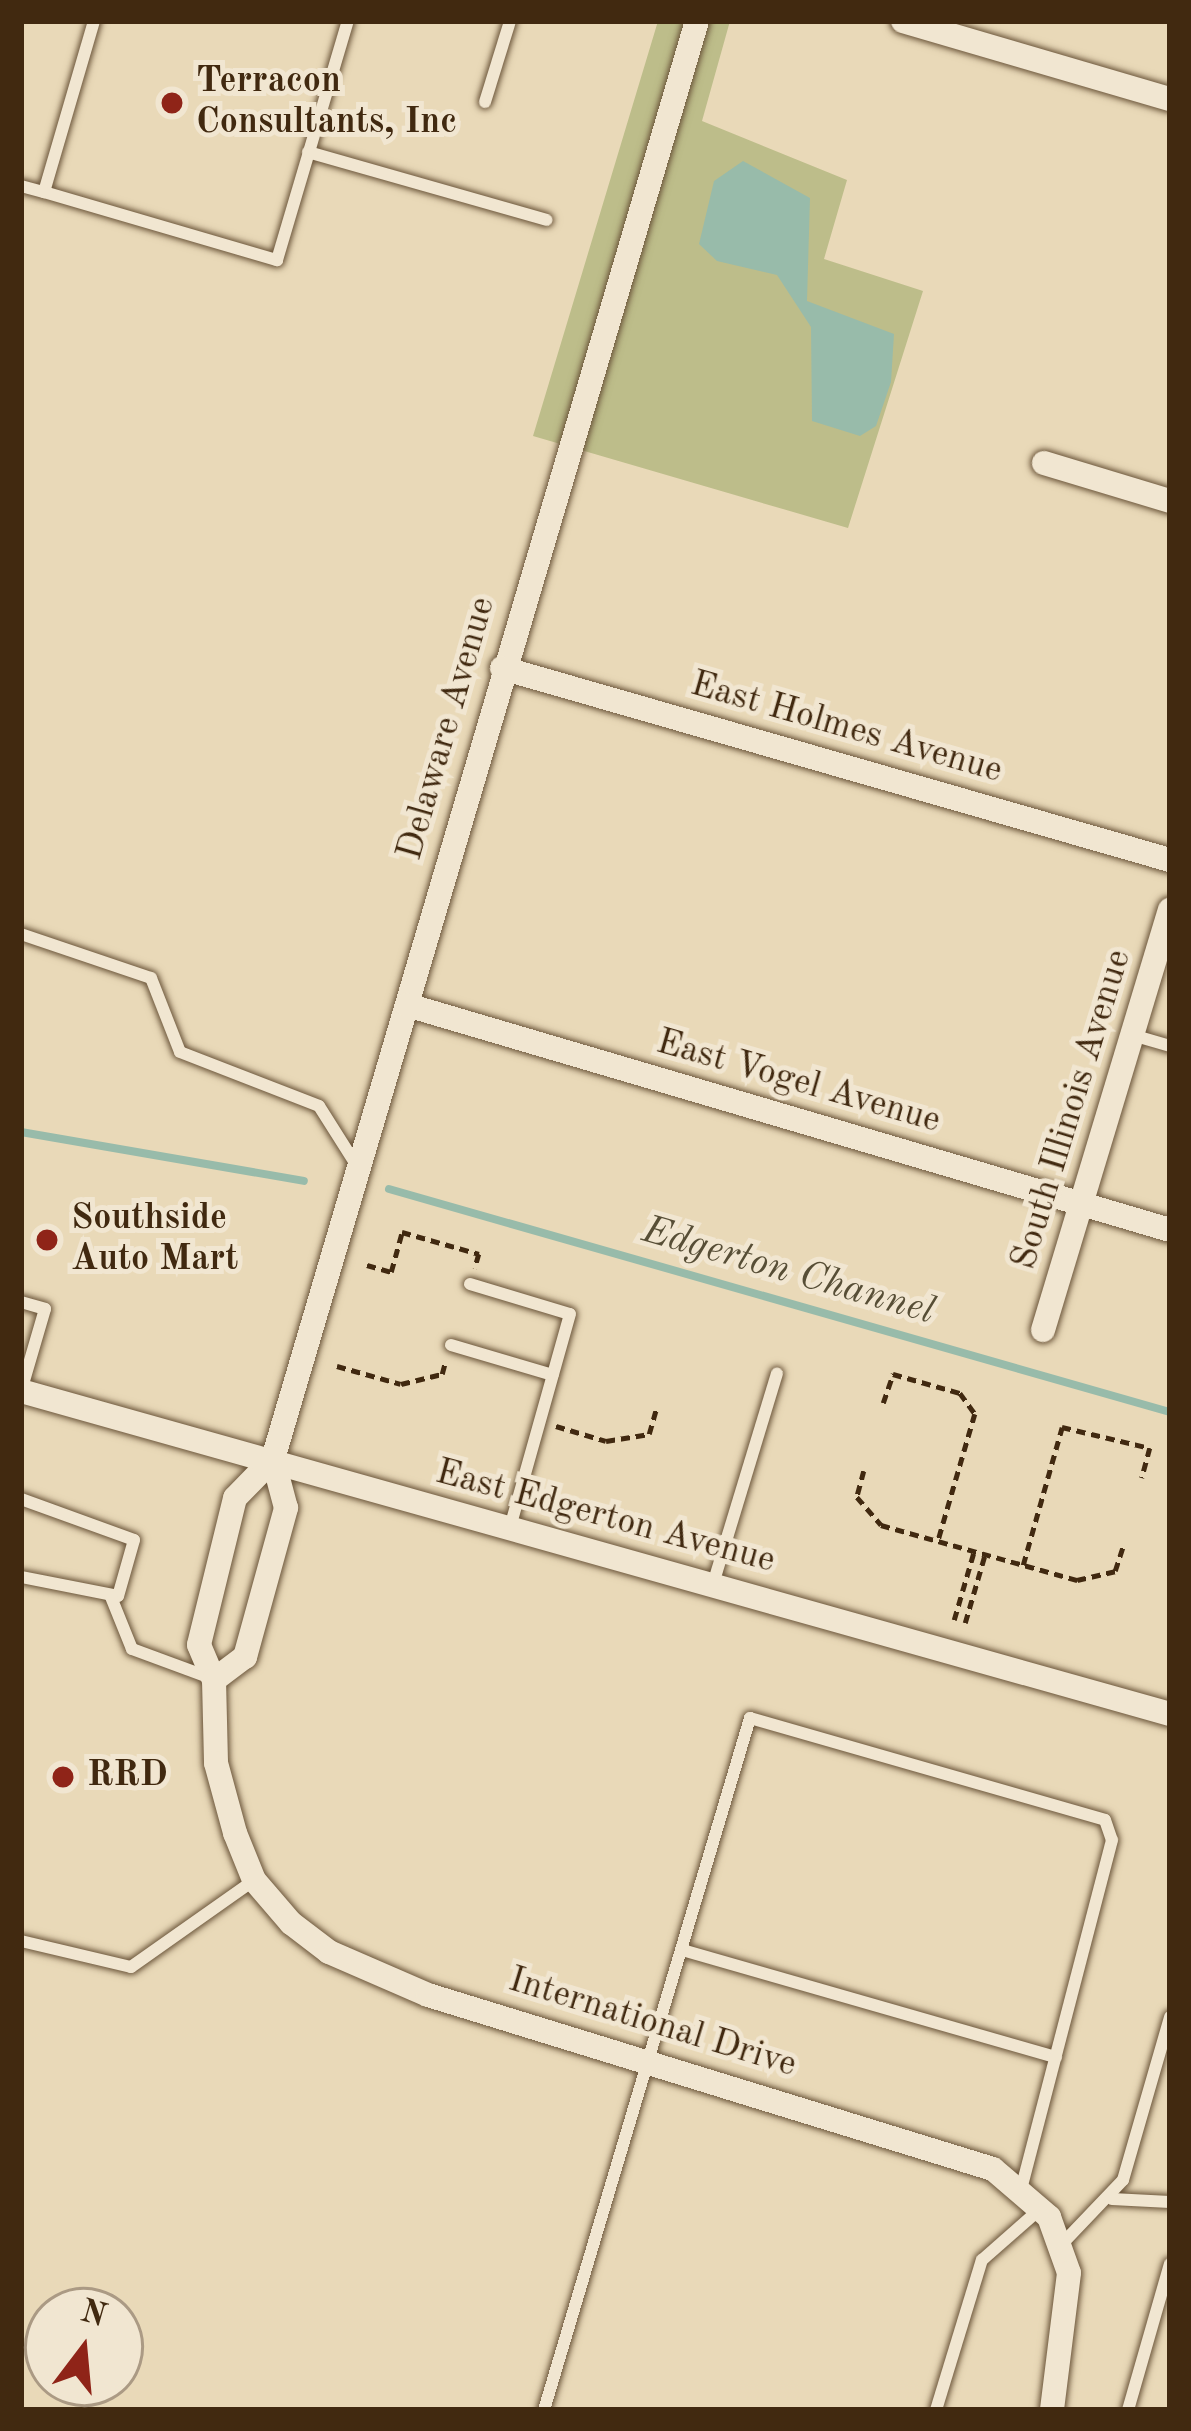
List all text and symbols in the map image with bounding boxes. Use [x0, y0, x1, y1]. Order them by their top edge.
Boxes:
place label: Terracon Consultants, Inc [196, 60, 457, 145]
marker: Terracon Consultants, Inc [159, 90, 185, 116]
street label: Delaware Avenue [390, 593, 506, 865]
street label: East Holmes Avenue [685, 664, 1007, 794]
street label: South Illinois Avenue [1004, 945, 1142, 1275]
street label: East Vogel Avenue [651, 1022, 945, 1144]
place label: Southside Auto Mart [71, 1197, 238, 1282]
water label: Edgerton Channel [636, 1208, 940, 1336]
marker: Southside Auto Mart [34, 1227, 60, 1253]
street label: East Edgerton Avenue [431, 1452, 779, 1584]
place label: RRD [87, 1755, 168, 1799]
marker: RRD [50, 1764, 76, 1790]
street label: International Drive [503, 1960, 801, 2088]
north arrow [24, 2287, 144, 2407]
text: N [77, 2295, 110, 2334]

